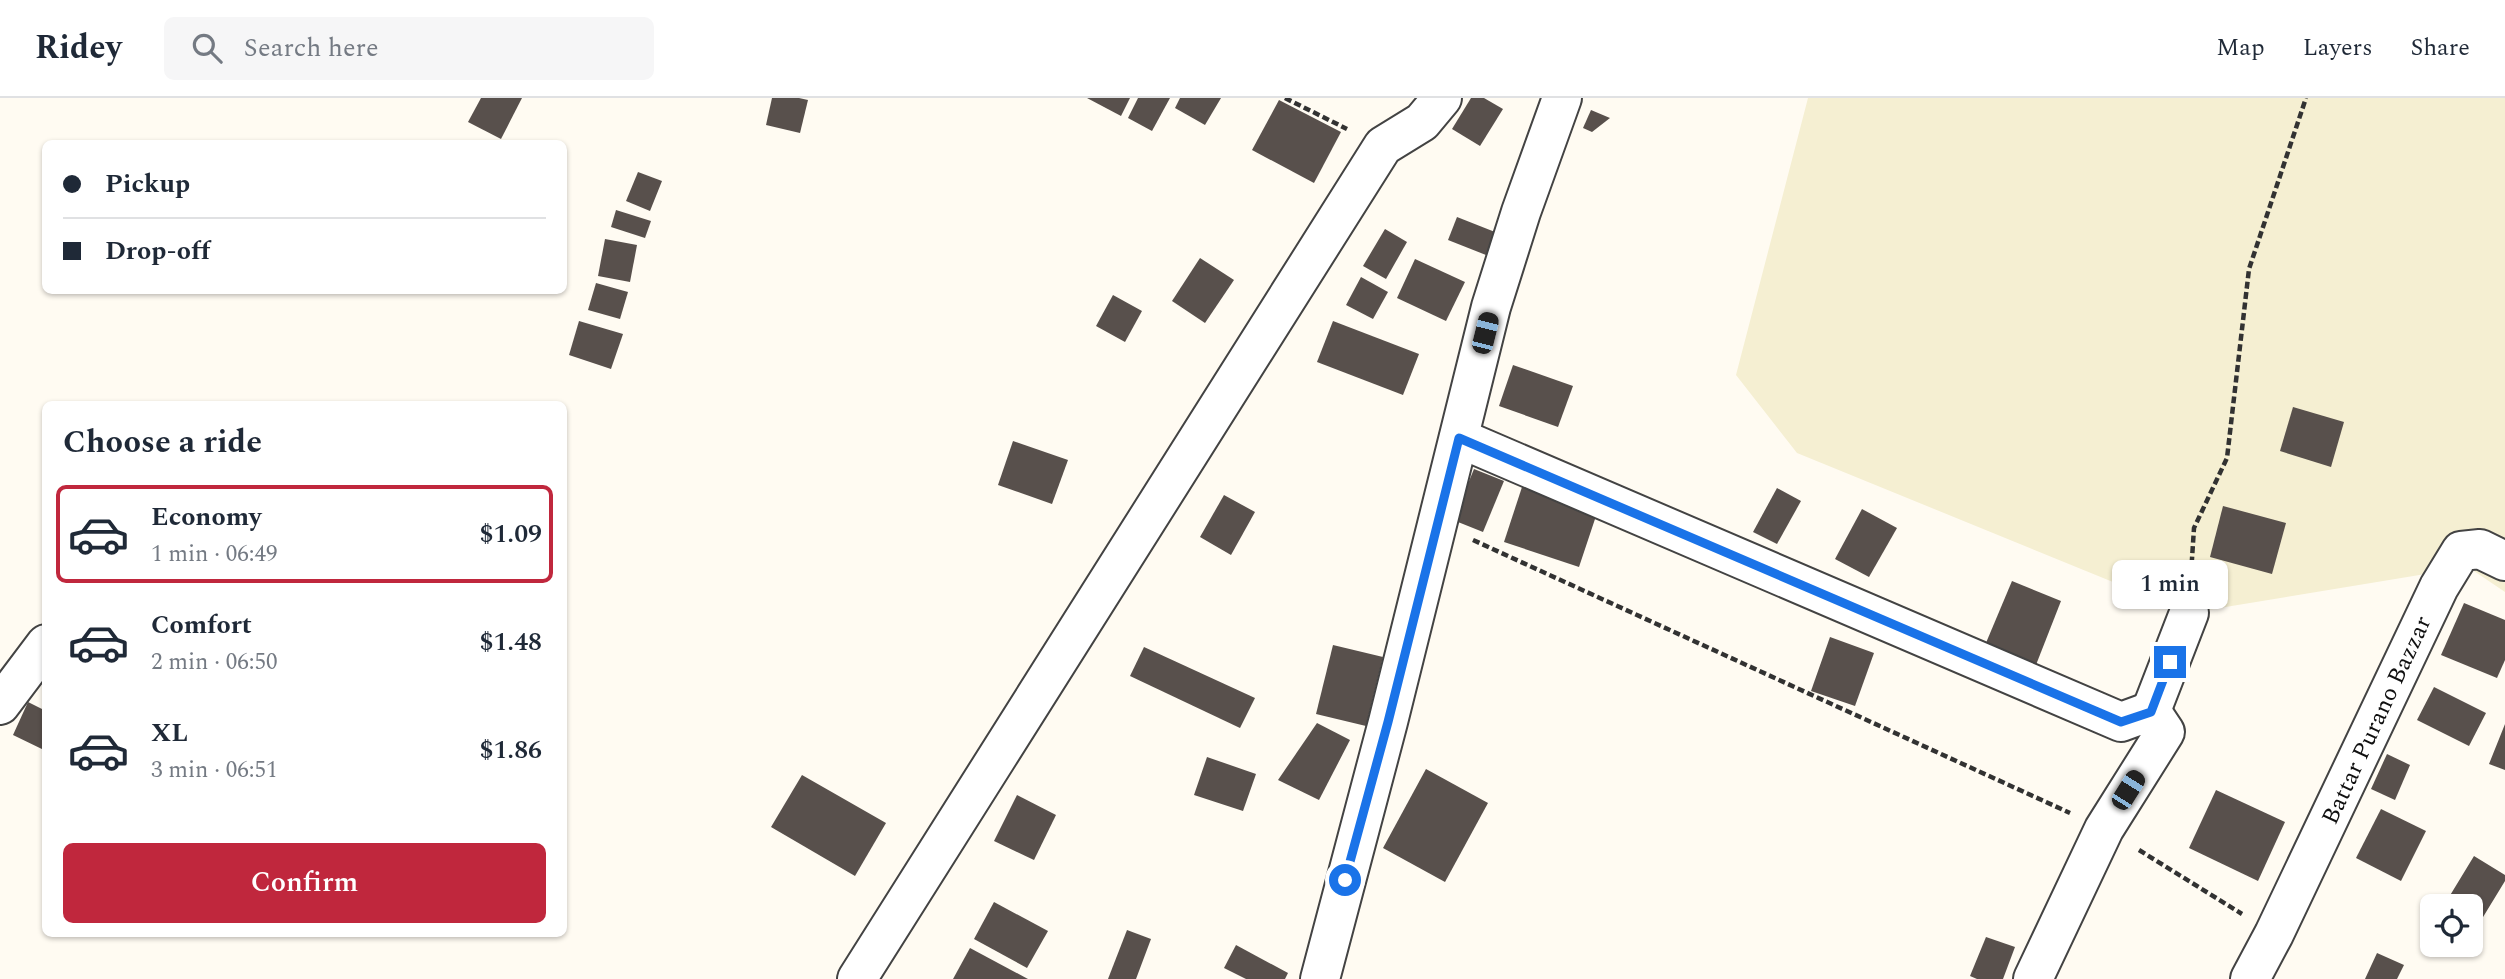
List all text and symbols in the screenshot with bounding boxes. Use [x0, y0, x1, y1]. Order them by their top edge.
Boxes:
search box [164, 17, 654, 80]
text: Ridey [35, 23, 122, 73]
text: Search here [244, 28, 379, 68]
icon: search [188, 29, 226, 67]
text: Map [2216, 30, 2265, 66]
text: Layers [2303, 30, 2373, 66]
text: Share [2411, 30, 2470, 66]
text: Pickup [105, 164, 190, 204]
text: Drop-off [105, 231, 210, 271]
car [1470, 310, 1501, 356]
text: Choose a ride [63, 418, 262, 467]
text: Economy [151, 497, 261, 537]
icon: car [67, 503, 130, 566]
text: $1.09 [479, 514, 542, 554]
text: 1 min · 06:49 [151, 537, 278, 572]
callout: 1 min [2112, 560, 2228, 610]
text: 1 min [2140, 567, 2200, 602]
text: Comfort [151, 605, 252, 645]
street label: Battar Purano Bazzar [2313, 610, 2441, 831]
icon: car [67, 611, 130, 674]
text: $1.48 [479, 622, 542, 662]
text: 2 min · 06:50 [151, 645, 278, 680]
route end [2154, 646, 2186, 678]
text: XL [151, 713, 188, 753]
icon: car [67, 719, 130, 782]
text: $1.86 [479, 730, 542, 770]
text: 3 min · 06:51 [151, 753, 278, 788]
car [2108, 767, 2149, 813]
button: Confirm [63, 843, 546, 923]
route start [1329, 864, 1361, 896]
map controls [2420, 894, 2483, 957]
button: locate [2420, 894, 2483, 957]

